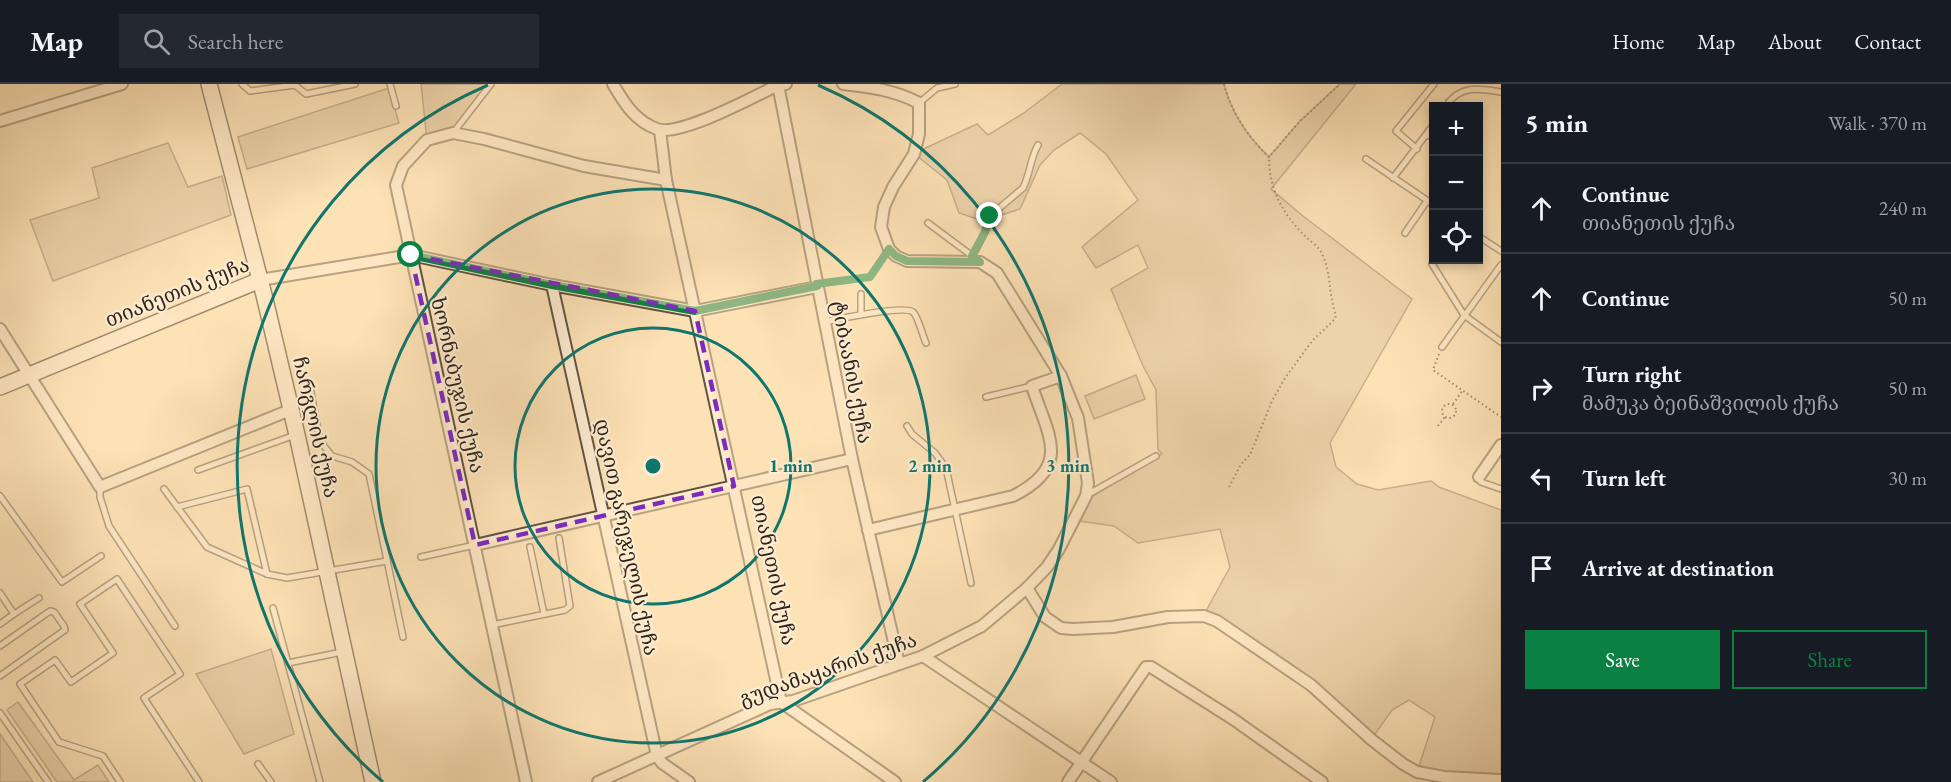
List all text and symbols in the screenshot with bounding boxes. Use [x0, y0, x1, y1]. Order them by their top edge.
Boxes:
search box [119, 14, 539, 68]
text: Map [30, 23, 83, 59]
icon: search [140, 25, 173, 58]
text: Search here [188, 27, 283, 56]
text: Home [1612, 28, 1664, 55]
text: Map [1697, 28, 1735, 55]
text: About [1768, 28, 1821, 55]
text: Contact [1854, 28, 1921, 55]
map controls [1429, 102, 1483, 264]
button: + [1429, 102, 1483, 156]
text: 5 min [1525, 106, 1588, 140]
text: Walk · 370 m [1828, 110, 1927, 136]
button: − [1429, 156, 1483, 210]
text: Continue [1582, 180, 1669, 209]
icon: ahead [1525, 192, 1558, 225]
text: 240 m [1879, 195, 1927, 221]
route end [976, 202, 1002, 228]
button: locate [1429, 210, 1483, 264]
text: თიანეთის ქუჩა [1582, 210, 1735, 236]
route start [397, 241, 423, 267]
street label: თიანეთის ქუჩა [101, 251, 253, 333]
icon: ahead [1525, 282, 1558, 315]
text: Continue [1582, 284, 1669, 313]
text: 50 m [1888, 285, 1927, 311]
street label: ხორნაბუჯის ქუჩა [425, 295, 491, 475]
street label: ტიბაანის ქუჩა [825, 298, 879, 446]
street label: ჩარგლის ქუჩა [287, 354, 345, 500]
text: Turn right [1582, 360, 1681, 389]
icon: right [1525, 372, 1558, 405]
text: 50 m [1888, 375, 1927, 401]
text: მამუკა ბეინაშვილის ქუჩა [1582, 390, 1839, 416]
street label: დავით გარეჯელის ქუჩა [589, 416, 665, 658]
text: 1 min [769, 454, 813, 477]
text: 2 min [908, 454, 952, 477]
text: 3 min [1046, 454, 1090, 477]
centre of rings [643, 456, 663, 476]
icon: left [1525, 462, 1558, 495]
text: Turn left [1582, 464, 1666, 493]
text: 30 m [1888, 465, 1927, 491]
street label: თიანეთის ქუჩა [745, 492, 803, 648]
icon: arrive [1525, 552, 1558, 585]
text: Arrive at destination [1582, 554, 1774, 583]
street label: გუდამაყარის ქუჩა [736, 626, 920, 712]
button: Save [1525, 630, 1720, 689]
button: Share [1732, 630, 1927, 689]

